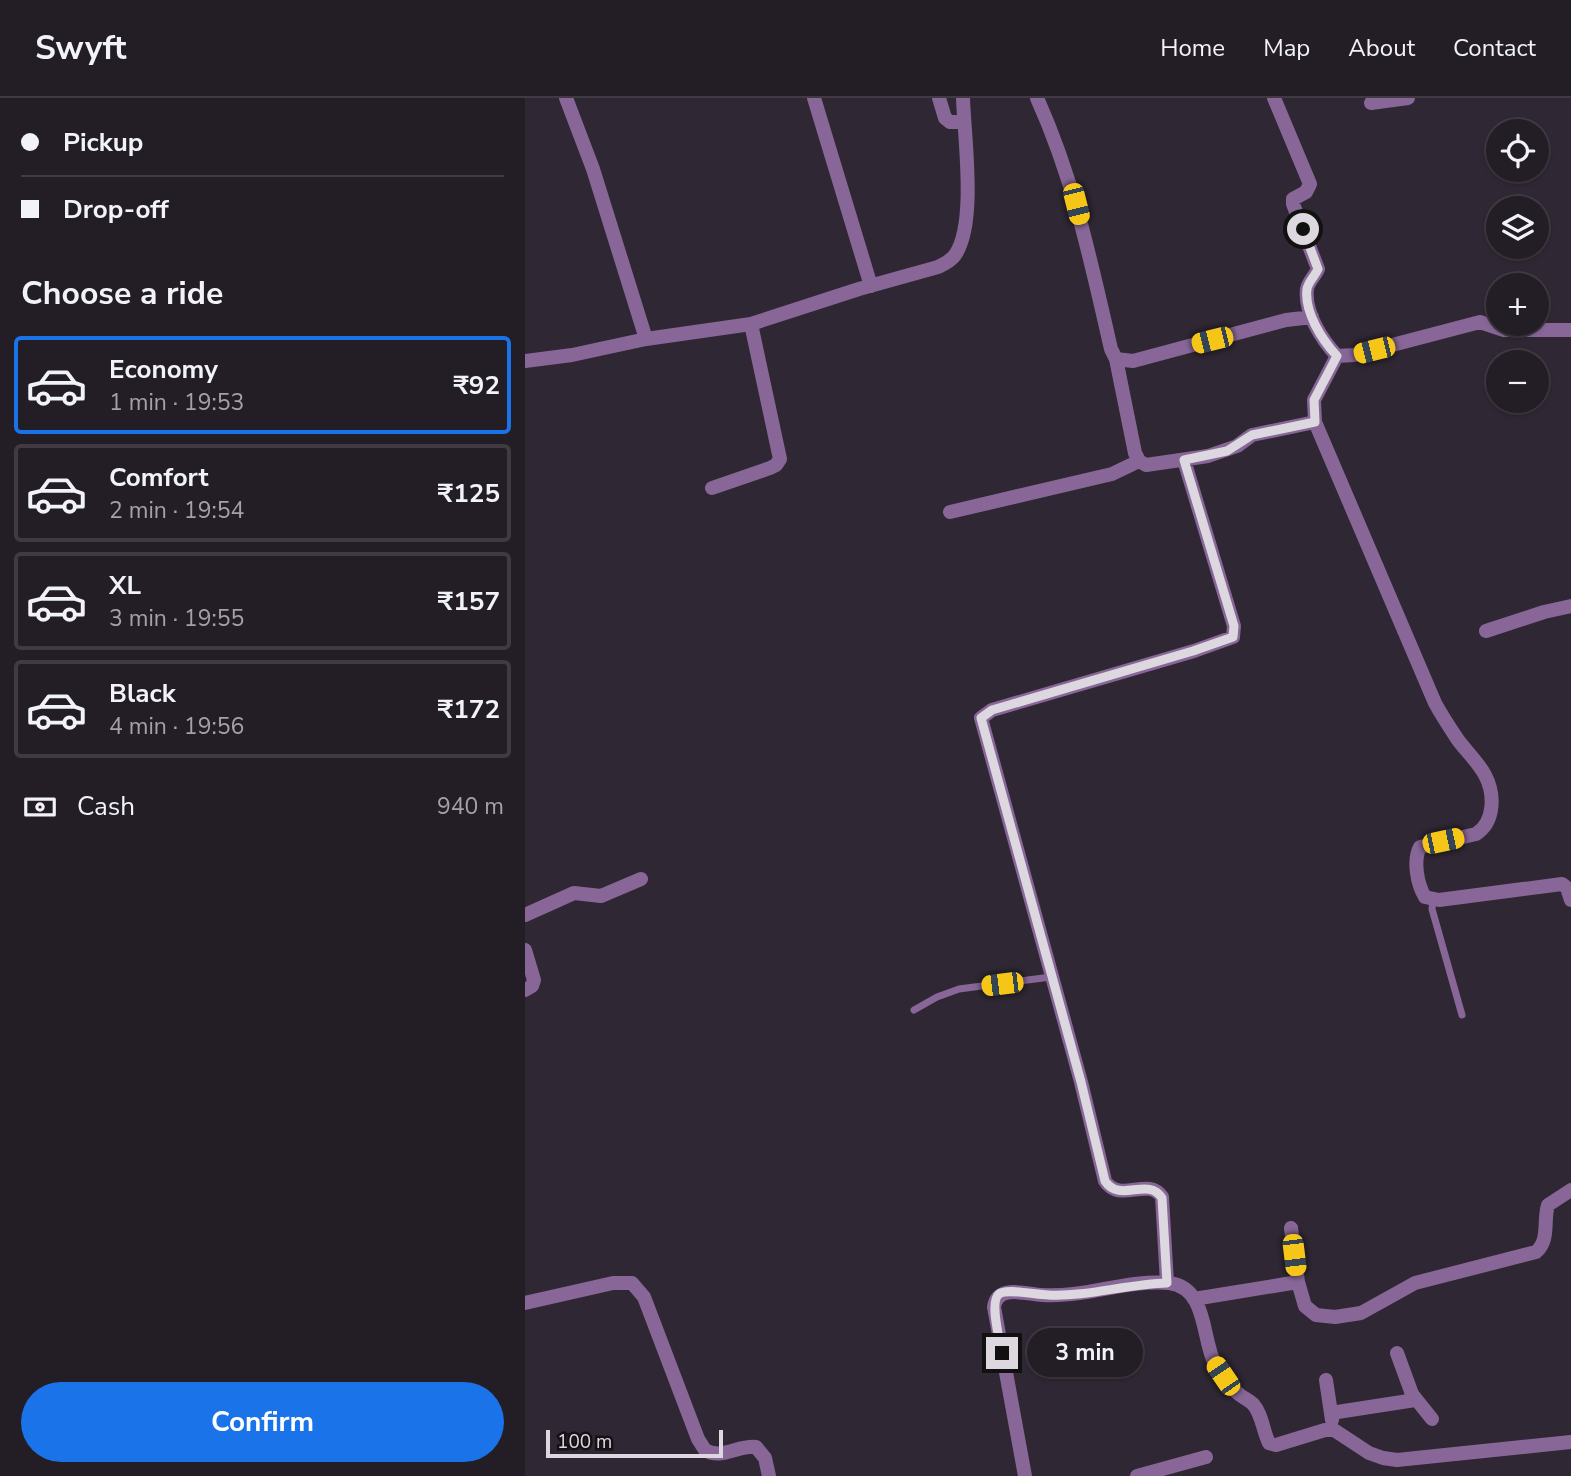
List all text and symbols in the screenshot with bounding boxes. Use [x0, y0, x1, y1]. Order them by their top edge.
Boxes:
text: Swyft [35, 26, 126, 71]
text: Home [1160, 32, 1225, 64]
text: Map [1263, 32, 1310, 64]
text: About [1348, 32, 1415, 64]
text: Contact [1453, 32, 1536, 64]
map controls [1486, 119, 1549, 413]
button: locate [1486, 119, 1549, 182]
text: Pickup [63, 125, 143, 160]
car [1061, 181, 1092, 227]
text: Drop-off [63, 192, 169, 227]
button: layers [1486, 196, 1549, 259]
route start [1287, 213, 1319, 245]
text: Choose a ride [21, 272, 223, 315]
button: + [1486, 273, 1549, 336]
car [1190, 325, 1235, 355]
car [1352, 335, 1397, 365]
button: − [1486, 350, 1549, 413]
text: Economy [109, 352, 218, 387]
icon: car [25, 354, 88, 417]
text: ₹92 [453, 368, 500, 403]
text: 1 min · 19:53 [109, 387, 244, 418]
text: Comfort [109, 460, 209, 495]
icon: car [25, 462, 88, 525]
text: ₹125 [438, 476, 500, 511]
text: 2 min · 19:54 [109, 495, 244, 526]
text: XL [109, 568, 141, 603]
icon: car [25, 570, 88, 633]
text: ₹157 [438, 584, 500, 619]
text: 3 min · 19:55 [109, 603, 244, 634]
text: Black [109, 676, 176, 711]
icon: car [25, 678, 88, 741]
text: ₹172 [438, 692, 500, 727]
text: 4 min · 19:56 [109, 711, 244, 742]
icon: cash [21, 788, 59, 826]
text: Cash [77, 789, 135, 824]
text: 940 m [437, 791, 504, 822]
car [1421, 826, 1466, 856]
car [980, 971, 1025, 997]
car [1282, 1233, 1307, 1277]
callout: 3 min [1027, 1328, 1142, 1378]
route end [986, 1337, 1018, 1369]
text: 3 min [1055, 1337, 1115, 1368]
car [1203, 1353, 1244, 1399]
button: Confirm [21, 1382, 504, 1462]
scale bar [546, 1427, 723, 1459]
text: 100 m [557, 1429, 612, 1455]

